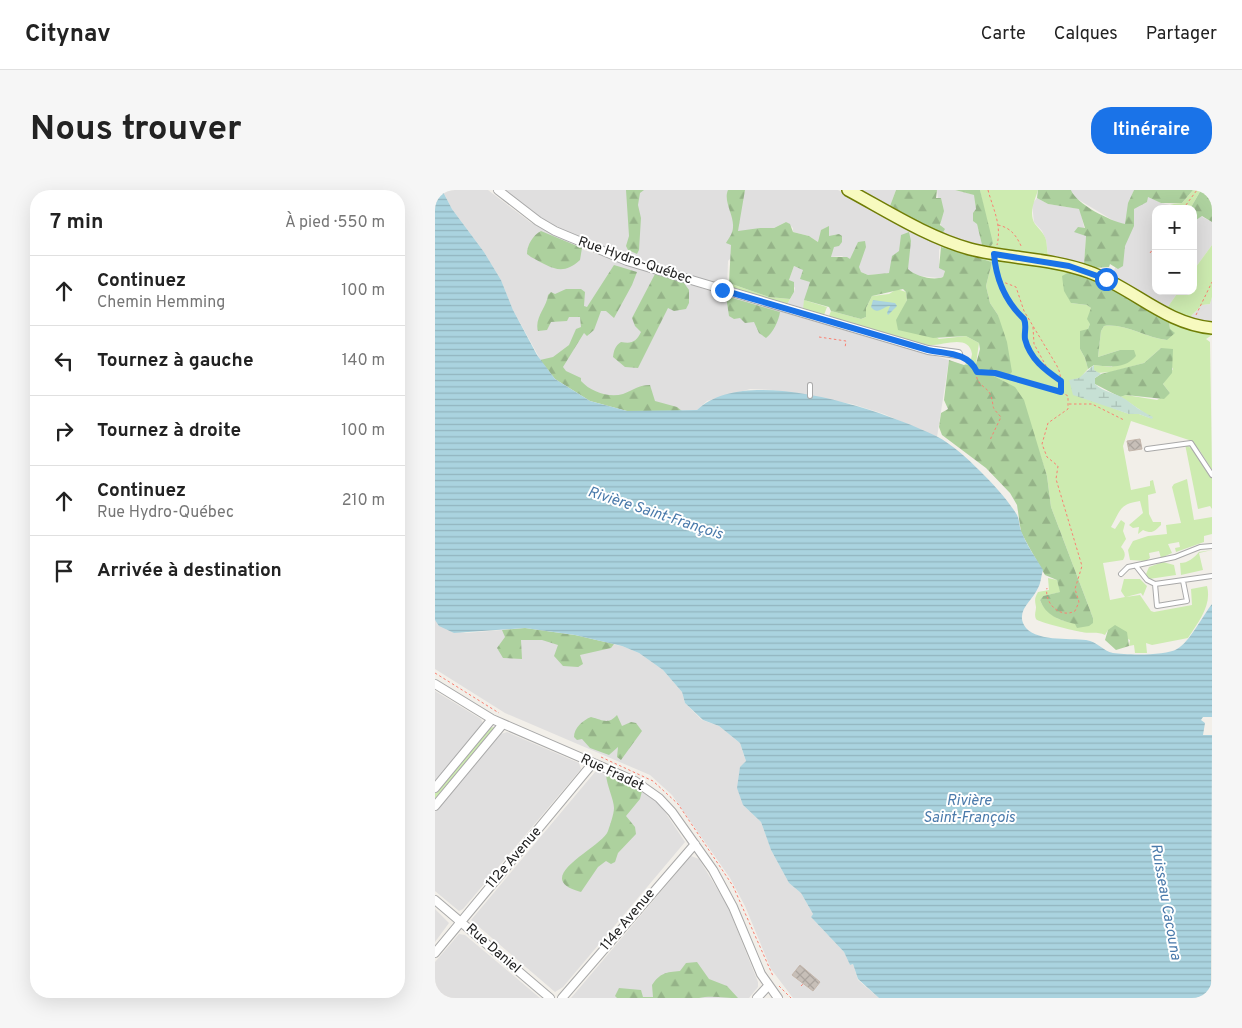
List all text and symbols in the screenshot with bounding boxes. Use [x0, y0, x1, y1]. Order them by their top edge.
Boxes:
text: Citynav [25, 20, 111, 50]
text: Carte [981, 23, 1026, 46]
text: Calques [1054, 23, 1118, 46]
text: Partager [1146, 23, 1217, 46]
button: Itinéraire [1091, 107, 1212, 154]
text: Nous trouver [30, 108, 242, 152]
map controls [1152, 205, 1197, 295]
button: + [1152, 205, 1197, 250]
text: 7 min [50, 209, 103, 236]
text: À pied · 550 m [285, 213, 385, 233]
street label: Rue Hydro-Québec [576, 233, 694, 289]
button: − [1152, 250, 1197, 295]
route start [1095, 268, 1118, 291]
text: Continuez [97, 269, 186, 293]
icon: ahead [50, 277, 78, 305]
route end [711, 279, 734, 302]
text: 100 m [341, 281, 385, 301]
text: Chemin Hemming [97, 293, 225, 313]
icon: left [50, 347, 78, 375]
text: Tournez à gauche [97, 349, 254, 373]
text: 140 m [342, 351, 385, 371]
icon: right [50, 417, 78, 445]
text: Tournez à droite [97, 419, 241, 443]
text: 100 m [341, 421, 385, 441]
text: Continuez [97, 479, 186, 503]
water label: Rivière Saint-François [585, 483, 725, 545]
icon: ahead [50, 487, 78, 515]
text: 210 m [342, 491, 385, 511]
text: Rue Hydro-Québec [97, 503, 234, 523]
icon: arrive [50, 557, 78, 585]
text: Arrivée à destination [97, 559, 282, 583]
street label: Rue Fradet [578, 751, 646, 795]
water label: Rivière Saint-François [923, 792, 1015, 828]
street label: 112e Avenue [483, 824, 545, 892]
water label: Ruisseau Cacouna [1145, 842, 1185, 962]
street label: 114e Avenue [597, 885, 659, 955]
street label: Rue Daniel [462, 921, 524, 977]

